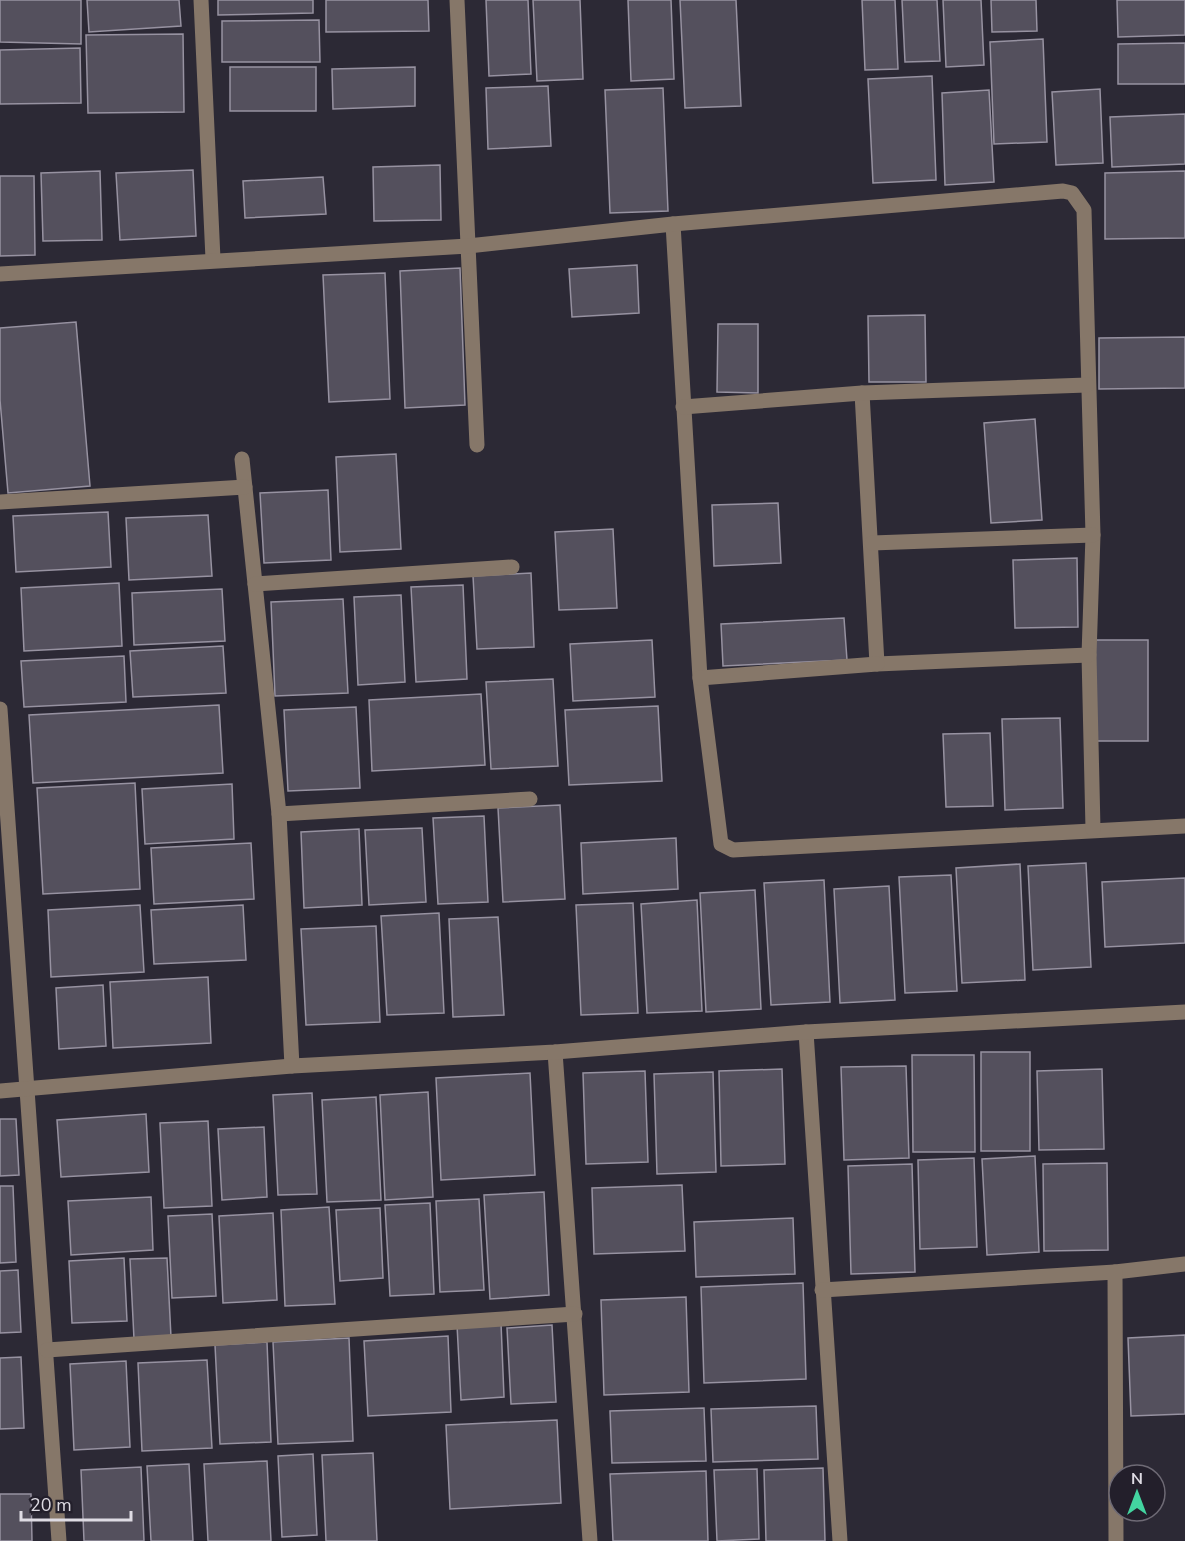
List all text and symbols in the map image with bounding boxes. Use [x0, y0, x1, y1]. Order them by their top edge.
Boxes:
north arrow [1107, 1463, 1167, 1523]
text: N [1131, 1468, 1143, 1490]
scale bar [21, 1484, 130, 1522]
text: 20 m [30, 1493, 72, 1517]

